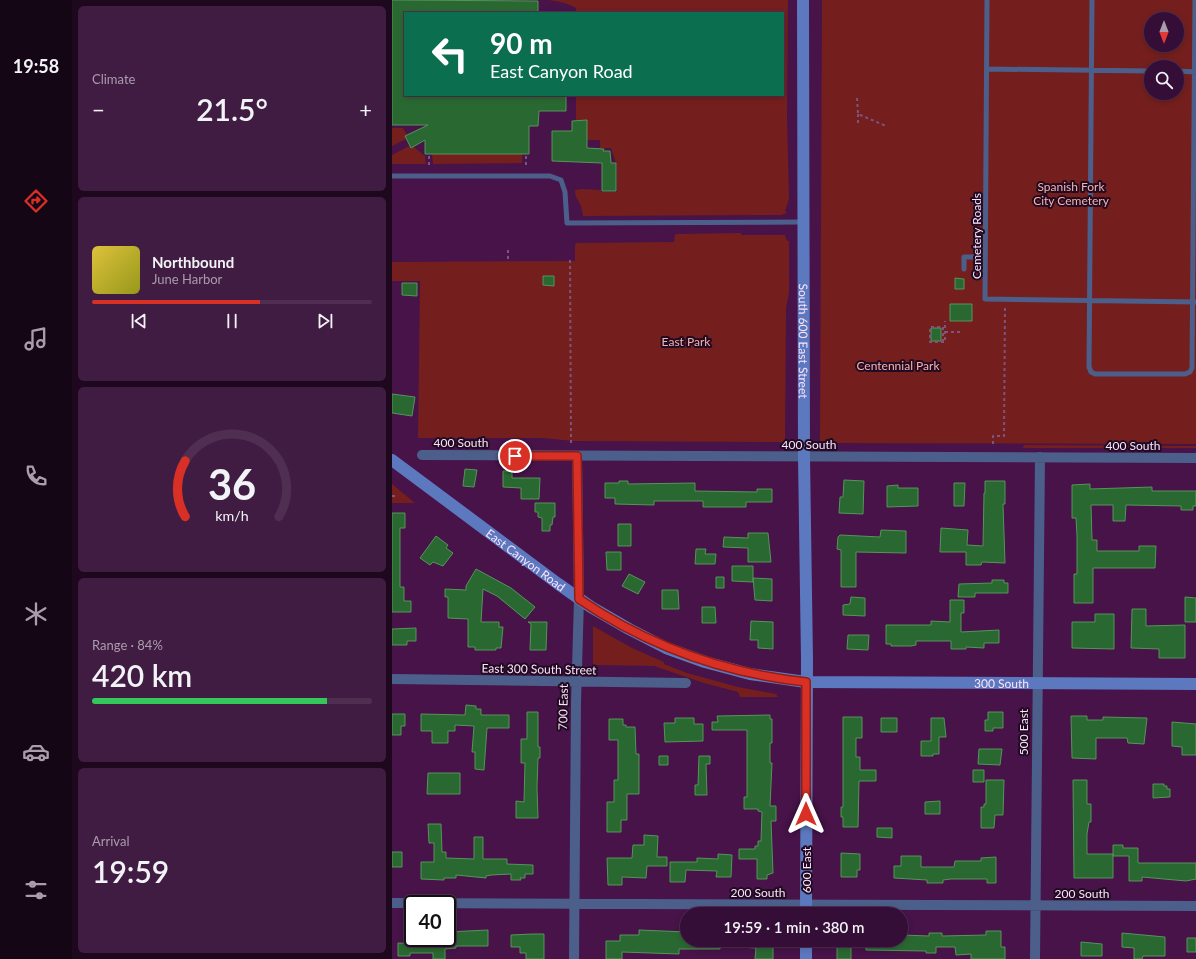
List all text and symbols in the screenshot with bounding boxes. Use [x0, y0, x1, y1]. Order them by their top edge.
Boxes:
north arrow [1144, 12, 1184, 52]
map controls [1144, 12, 1184, 100]
text: 90 m [490, 26, 553, 60]
icon: left [424, 28, 476, 80]
text: 19:58 [13, 55, 59, 77]
text: East Canyon Road [490, 60, 633, 82]
button: search [1144, 60, 1184, 100]
text: Climate [92, 71, 135, 87]
text: 21.5° [196, 91, 268, 127]
text: − [92, 96, 105, 123]
text: + [359, 96, 372, 123]
park label: Spanish Fork City Cemetery [1033, 179, 1110, 208]
icon: directions [22, 187, 50, 215]
street label: Cemetery Roads [969, 193, 984, 279]
text: Northbound [152, 253, 234, 271]
text: June Harbor [152, 271, 222, 287]
street label: South 600 East Street [796, 283, 811, 399]
icon: previous [128, 310, 150, 332]
icon: pause [221, 310, 243, 332]
icon: next [314, 310, 336, 332]
icon: music [22, 325, 50, 353]
park label: East Park [662, 334, 711, 349]
park label: Centennial Park [856, 358, 940, 373]
street label: 400 South [434, 435, 488, 450]
street label: 400 South [782, 437, 836, 452]
street label: 400 South [1106, 438, 1160, 453]
pin [498, 439, 532, 473]
icon: arrive [504, 445, 526, 467]
text: 36 [208, 459, 256, 509]
icon: phone [22, 462, 50, 490]
text: km/h [215, 507, 249, 524]
street label: East Canyon Road [483, 525, 569, 594]
icon: climate [22, 600, 50, 628]
text: Range · 84% [92, 637, 163, 653]
text: 420 km [92, 657, 192, 693]
street label: East 300 South Street [481, 660, 597, 678]
street label: 300 South [974, 675, 1029, 691]
street label: 700 East [555, 683, 571, 730]
street label: 500 East [1016, 708, 1031, 755]
icon: car [22, 738, 50, 766]
position arrow [785, 793, 827, 835]
text: Arrival [92, 833, 129, 849]
street label: 600 East [799, 846, 814, 893]
text: 19:59 [92, 853, 169, 889]
icon: filters [22, 876, 50, 904]
street label: 200 South [731, 885, 785, 900]
street label: 200 South [1055, 886, 1109, 901]
speed limit sign: 40 [404, 895, 456, 947]
text: 19:59 · 1 min · 380 m [724, 918, 864, 936]

